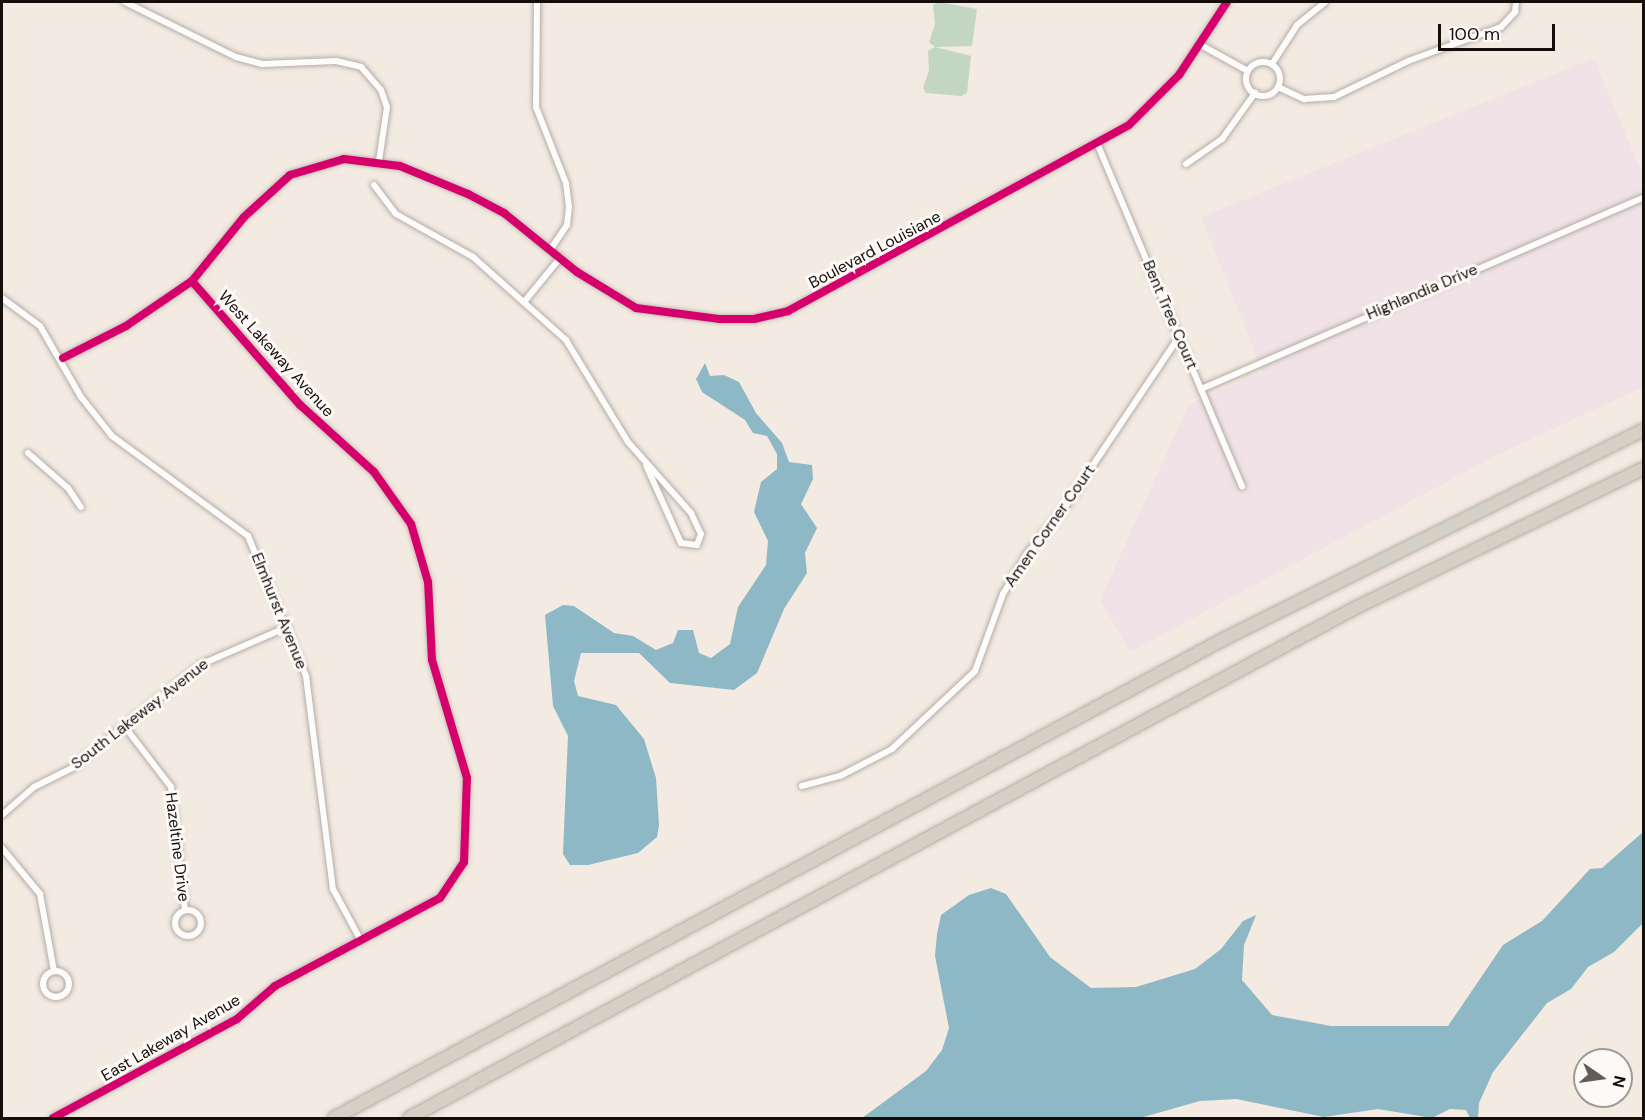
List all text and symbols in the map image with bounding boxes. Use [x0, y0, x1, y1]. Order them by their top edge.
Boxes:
scale bar [1441, 12, 1558, 50]
text: 100 m [1449, 22, 1500, 46]
street label: Boulevard Louisiane [806, 207, 944, 293]
street label: Bent Tree Court [1138, 257, 1202, 373]
street label: Highlandia Drive [1363, 260, 1481, 324]
street label: West Lakeway Avenue [214, 287, 338, 421]
street label: Amen Corner Court [1001, 461, 1099, 591]
street label: Elmhurst Avenue [247, 550, 311, 672]
street label: South Lakeway Avenue [68, 654, 212, 774]
street label: Hazeltine Drive [161, 791, 193, 903]
street label: East Lakeway Avenue [98, 990, 244, 1086]
north arrow [1573, 1048, 1633, 1108]
text: N [1608, 1074, 1631, 1090]

